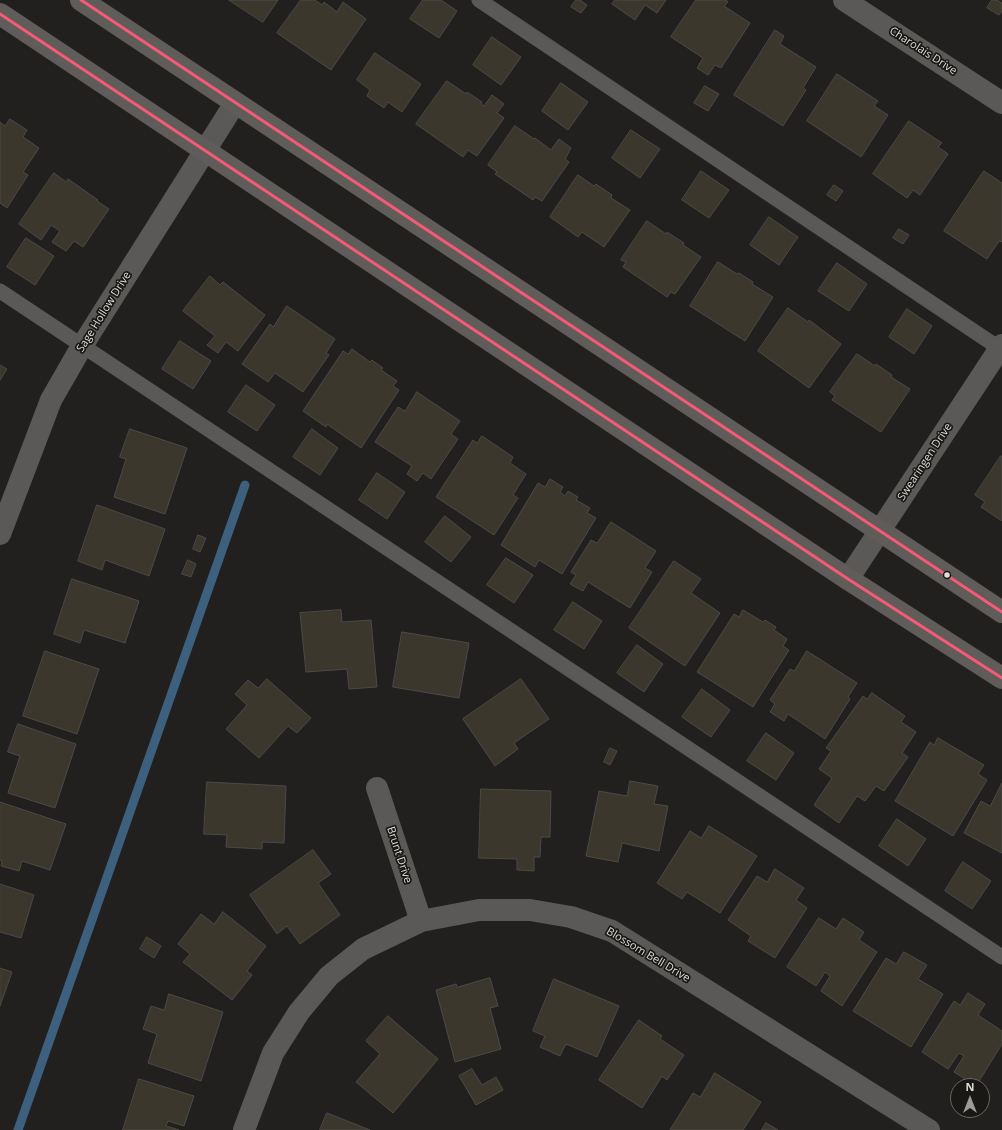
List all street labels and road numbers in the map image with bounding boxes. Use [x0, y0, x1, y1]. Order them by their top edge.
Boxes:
street label: Charolais Drive [887, 24, 959, 78]
street label: Sage Hollow Drive [74, 269, 134, 355]
street label: Swearingen Drive [895, 421, 955, 503]
street label: Brunt Drive [384, 825, 414, 885]
street label: Blossom Bell Drive [604, 925, 692, 985]

